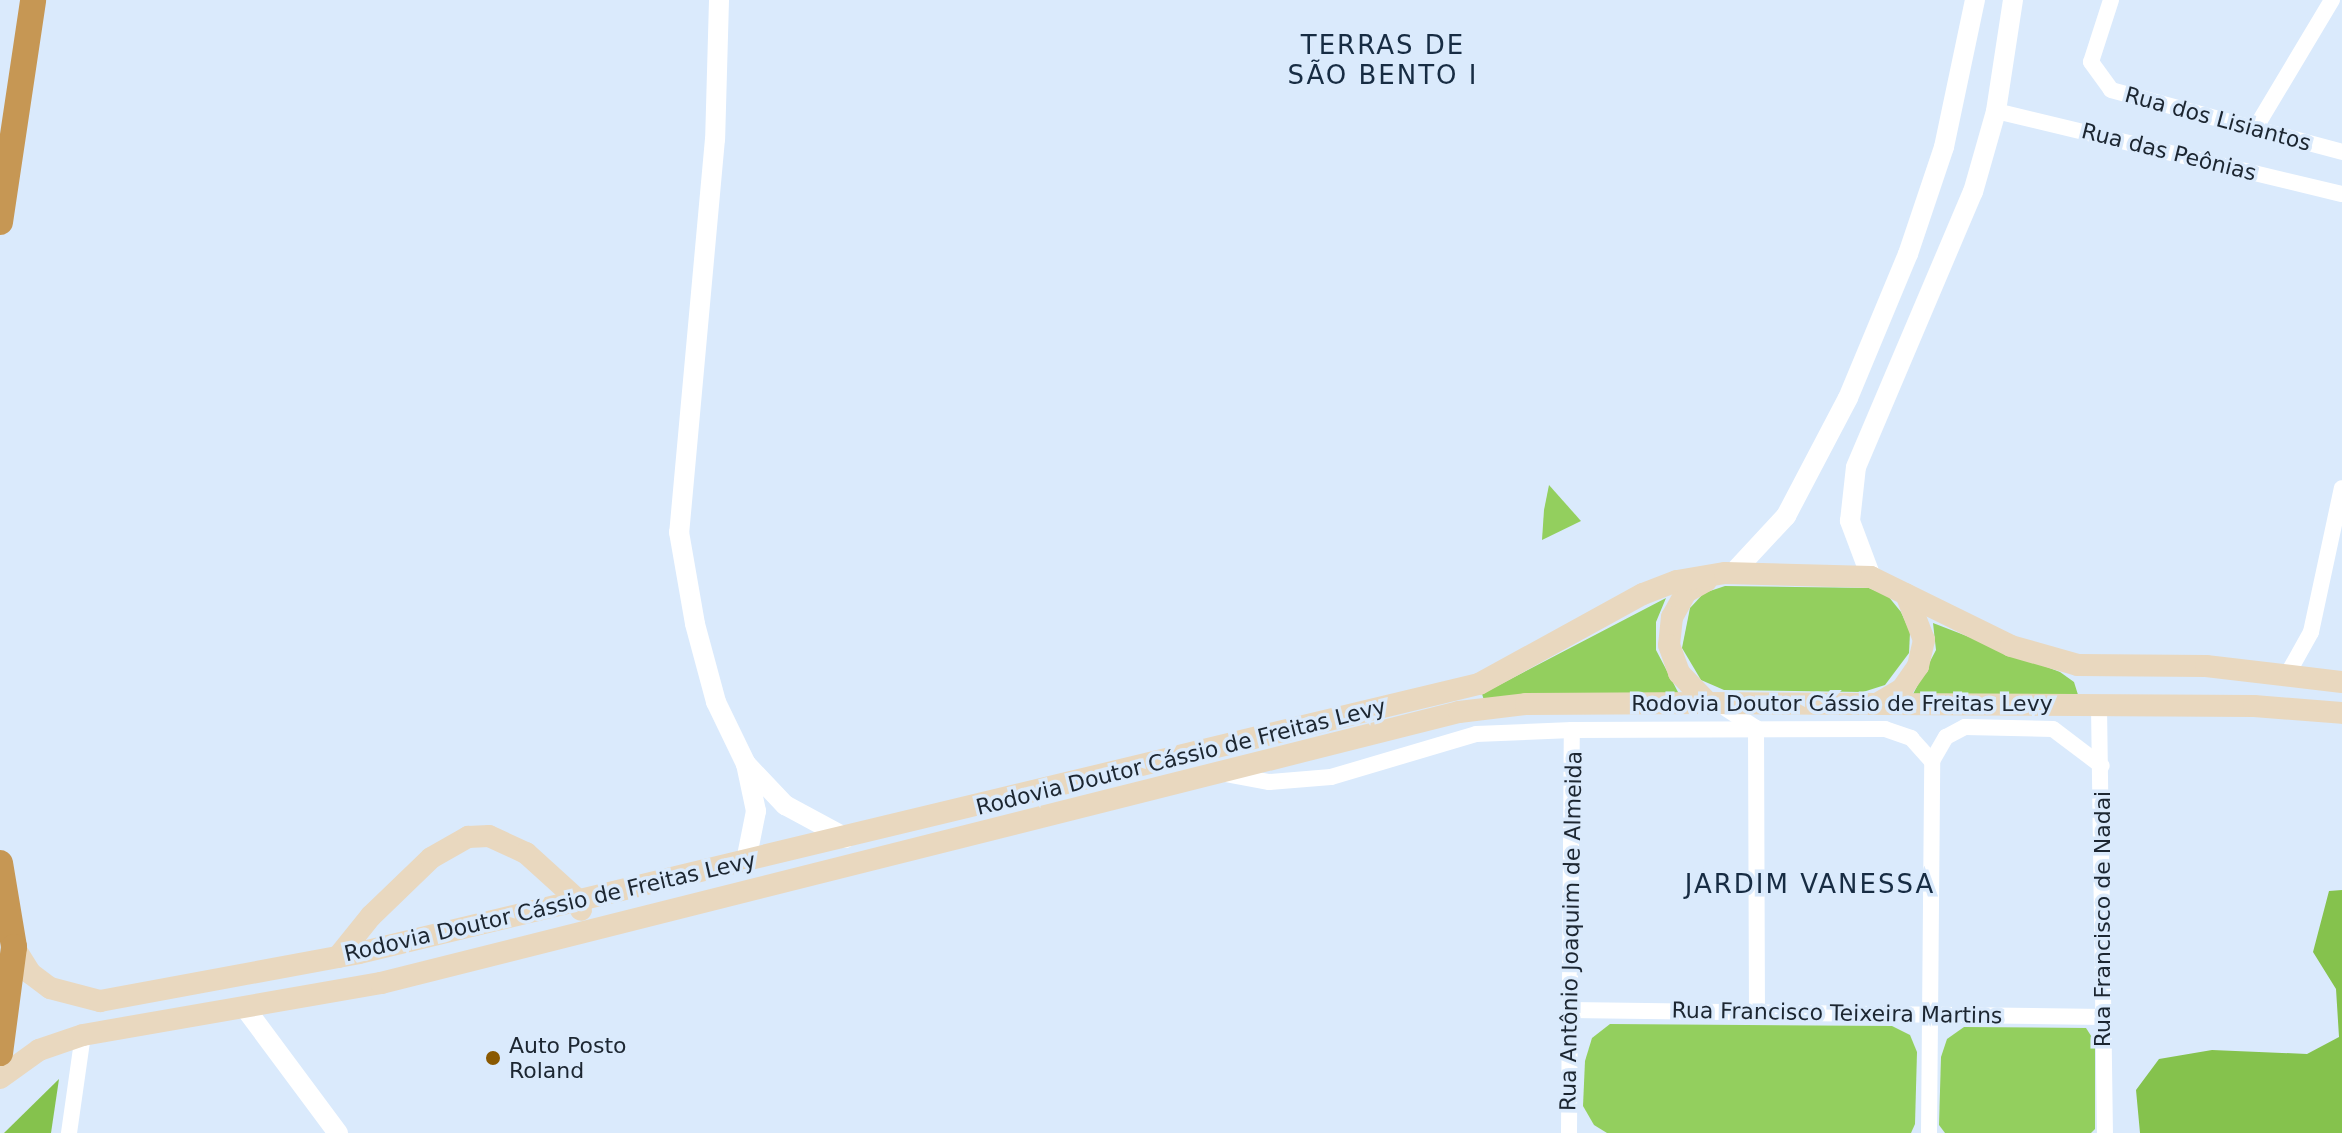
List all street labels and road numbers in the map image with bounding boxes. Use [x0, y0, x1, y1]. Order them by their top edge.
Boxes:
street label: Rua dos Lisiantos [2122, 81, 2314, 157]
street label: Rua das Peônias [2079, 118, 2259, 186]
street label: Rodovia Doutor Cássio de Freitas Levy [1631, 691, 2053, 717]
street label: Rodovia Doutor Cássio de Freitas Levy [973, 693, 1389, 821]
street label: Rua Antônio Joaquim de Almeida [1555, 751, 1587, 1111]
street label: Rua Francisco de Nadai [2090, 791, 2116, 1047]
street label: Rodovia Doutor Cássio de Freitas Levy [342, 847, 758, 967]
street label: Rua Francisco Teixeira Martins [1671, 997, 2003, 1029]

